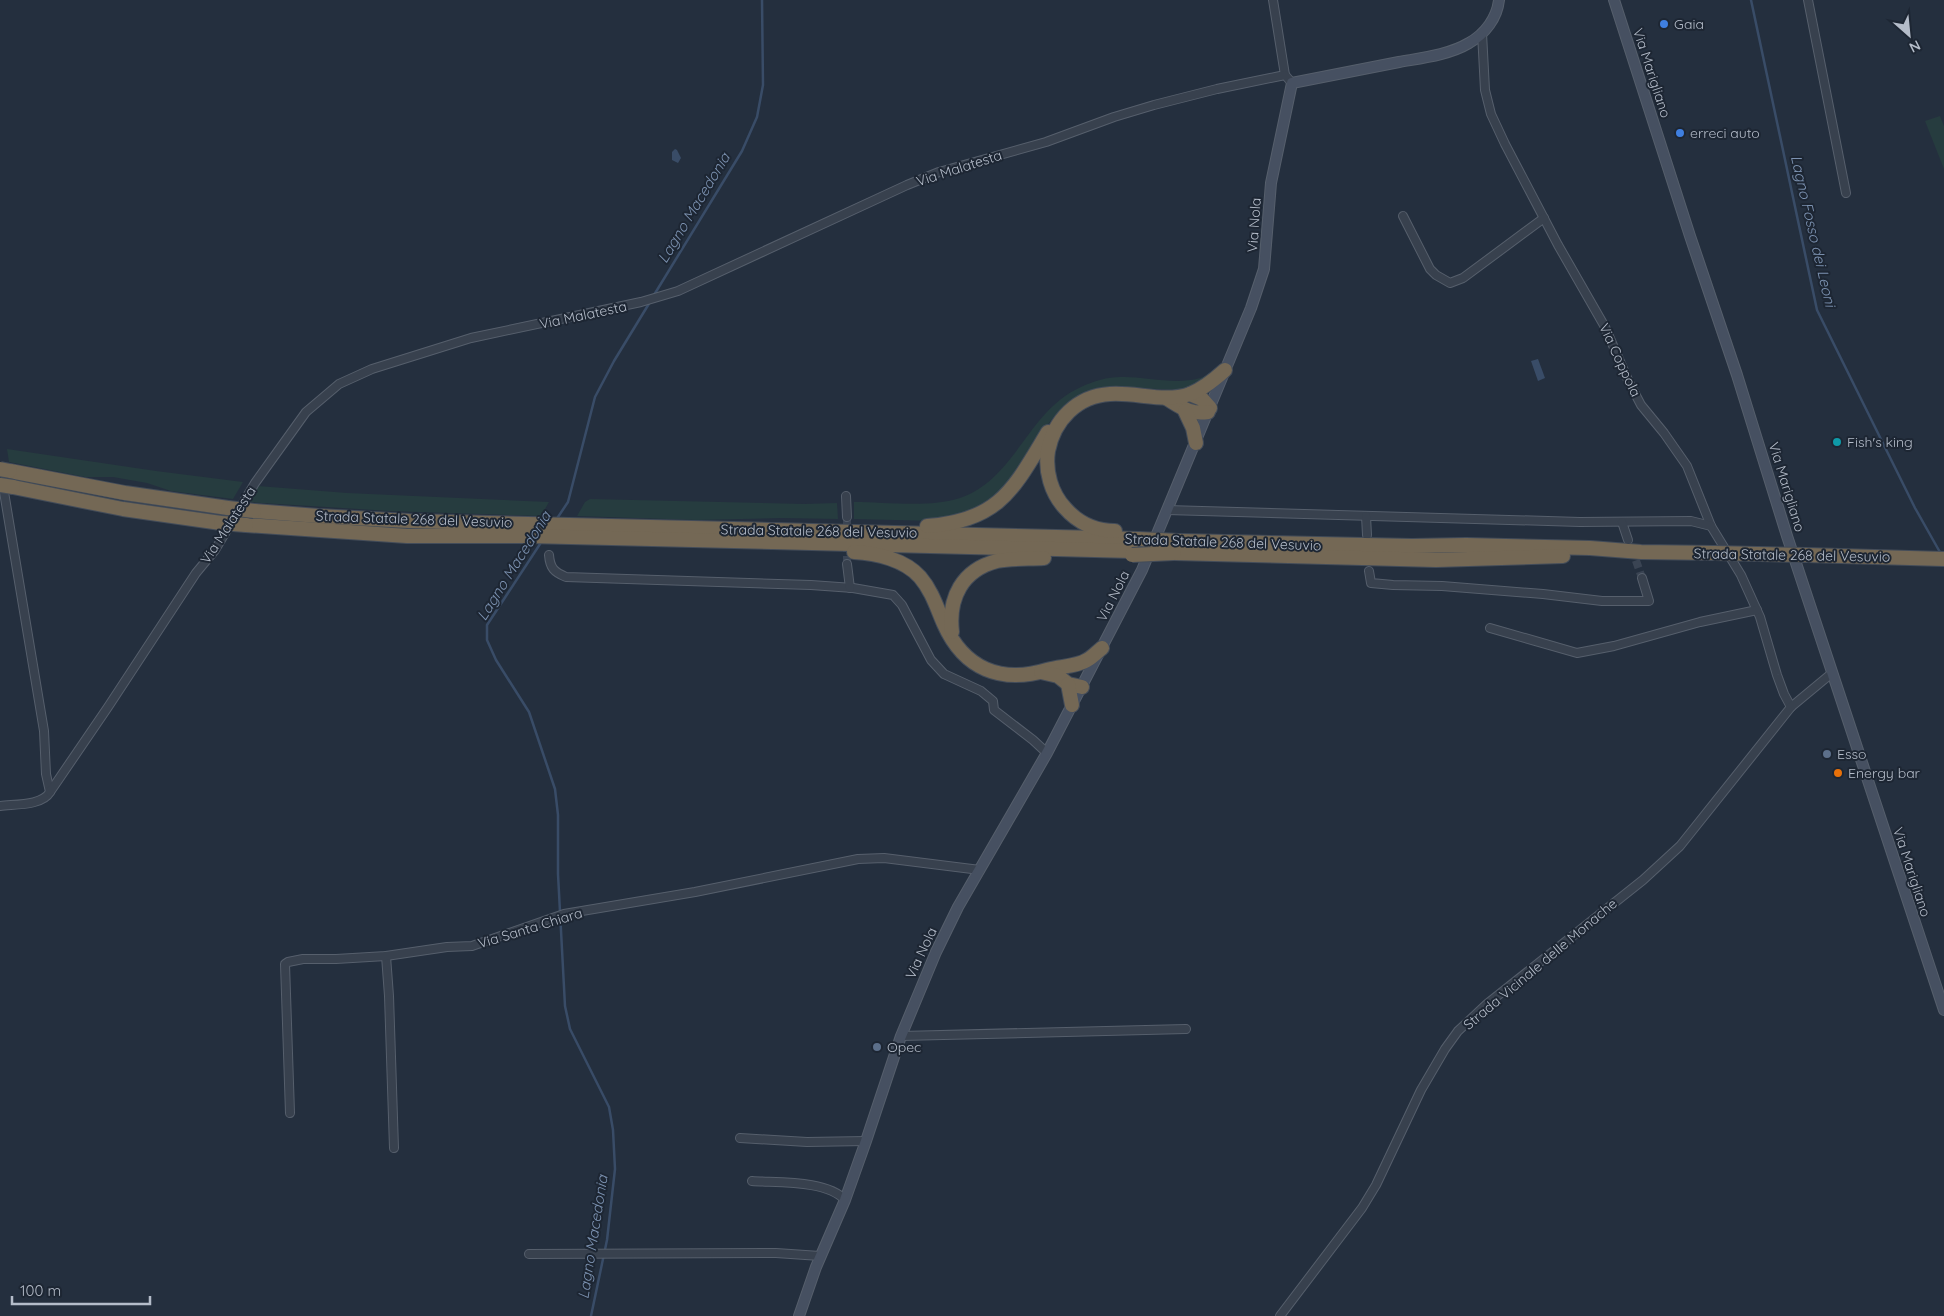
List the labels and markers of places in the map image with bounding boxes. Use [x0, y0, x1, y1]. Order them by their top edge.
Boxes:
place label: Gaia [1674, 15, 1704, 33]
marker: Gaia [1658, 18, 1670, 30]
place label: erreci auto [1690, 124, 1760, 142]
marker: erreci auto [1674, 127, 1686, 139]
place label: Fish's king [1847, 433, 1913, 451]
marker: Fish's king [1831, 436, 1843, 448]
place label: Esso [1837, 745, 1867, 763]
marker: Esso [1821, 748, 1833, 760]
place label: Energy bar [1848, 764, 1921, 782]
marker: Energy bar [1832, 767, 1844, 779]
place label: Opec [887, 1038, 921, 1056]
marker: Opec [871, 1041, 883, 1053]

